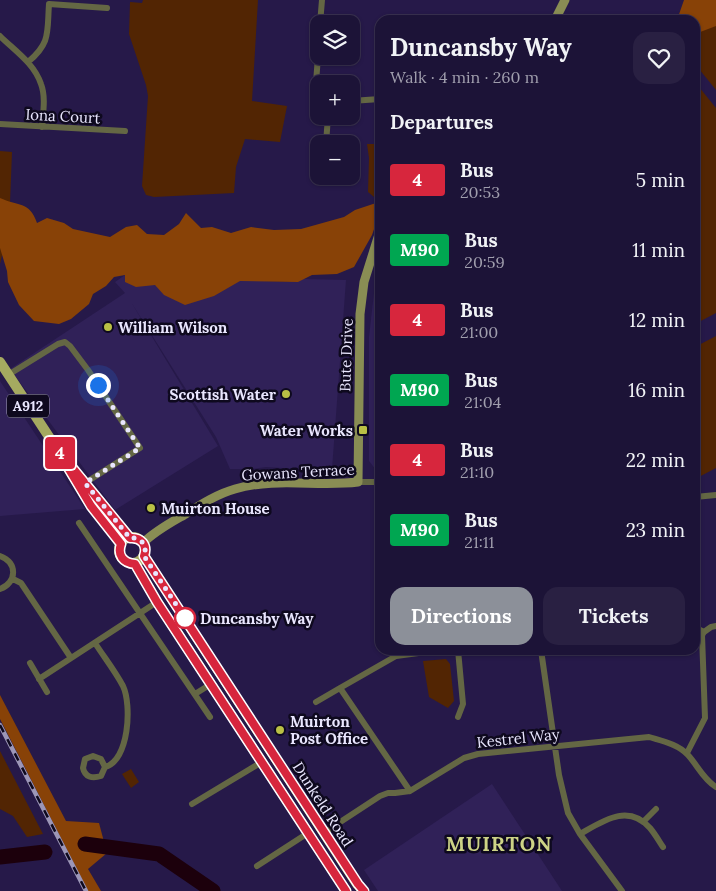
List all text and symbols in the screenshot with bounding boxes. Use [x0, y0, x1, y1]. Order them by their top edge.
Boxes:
map controls [310, 15, 360, 185]
button: layers [310, 15, 360, 65]
text: Duncansby Way [390, 32, 572, 63]
button: heart [633, 32, 685, 84]
text: Walk · 4 min · 260 m [390, 67, 539, 87]
button: + [310, 75, 360, 125]
street label: Iona Court [25, 105, 101, 127]
text: Departures [390, 110, 493, 134]
button: − [310, 135, 360, 185]
text: Bus [460, 158, 493, 182]
text: 4 [413, 168, 422, 191]
text: 5 min [636, 168, 685, 192]
text: 20:53 [460, 182, 500, 202]
text: Bus [464, 228, 498, 252]
text: M90 [400, 238, 439, 261]
text: 11 min [632, 238, 685, 262]
text: 20:59 [464, 252, 505, 272]
text: Bus [460, 298, 493, 322]
text: 4 [413, 308, 422, 331]
text: 12 min [629, 308, 685, 332]
place label: William Wilson [118, 318, 228, 337]
street label: Bute Drive [335, 318, 357, 392]
marker: William Wilson [102, 321, 114, 333]
text: 21:00 [460, 322, 498, 342]
text: Bus [464, 368, 498, 392]
your location [86, 373, 111, 398]
text: M90 [400, 378, 439, 401]
text: 16 min [628, 378, 685, 402]
place label: Scottish Water [169, 385, 277, 404]
marker: Scottish Water [280, 388, 292, 400]
text: 21:04 [464, 392, 501, 412]
road number: A912 [7, 394, 49, 418]
place label: Water Works [260, 421, 353, 440]
marker: Water Works [357, 424, 369, 436]
line badge: 4 [44, 437, 76, 469]
text: Bus [460, 438, 493, 462]
text: 4 [55, 441, 65, 464]
text: 4 [413, 448, 422, 471]
text: 22 min [626, 448, 685, 472]
street label: Gowans Terrace [241, 460, 355, 484]
text: 21:10 [460, 462, 494, 482]
place label: Muirton House [161, 499, 270, 518]
marker: Muirton House [145, 502, 157, 514]
text: Bus [464, 508, 498, 532]
text: M90 [400, 518, 439, 541]
text: 23 min [626, 518, 685, 542]
text: 21:11 [464, 532, 494, 552]
button: Directions [390, 587, 533, 645]
button: Tickets [543, 587, 685, 645]
marker: Duncansby Way [174, 607, 196, 629]
place label: Duncansby Way [200, 609, 314, 628]
place label: Muirton Post Office [290, 712, 368, 748]
marker: Muirton Post Office [274, 724, 286, 736]
street label: Kestrel Way [476, 724, 560, 752]
street label: Dunkeld Road [289, 758, 357, 850]
district label: MUIRTON [446, 831, 552, 856]

